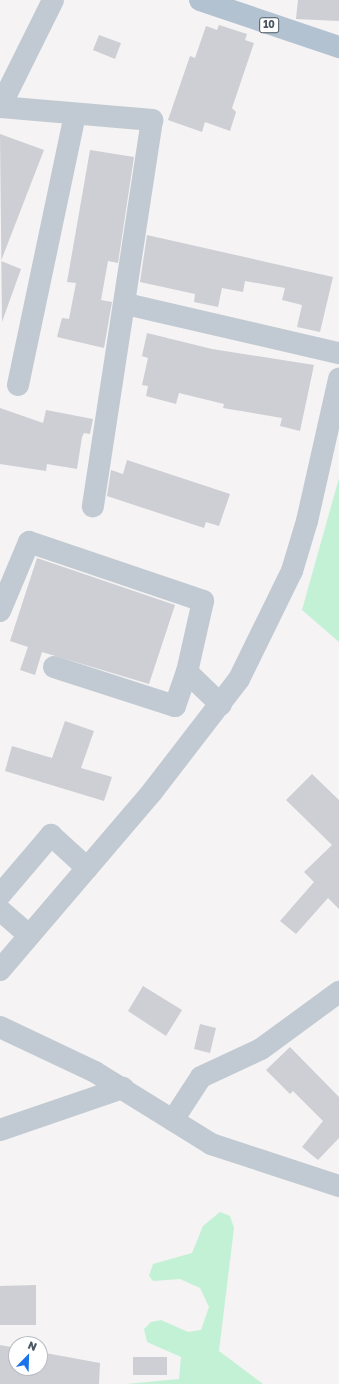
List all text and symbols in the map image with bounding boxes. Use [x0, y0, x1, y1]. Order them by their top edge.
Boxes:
road number: 10 [259, 17, 279, 33]
north arrow [8, 1336, 48, 1376]
text: N [26, 1338, 39, 1353]

